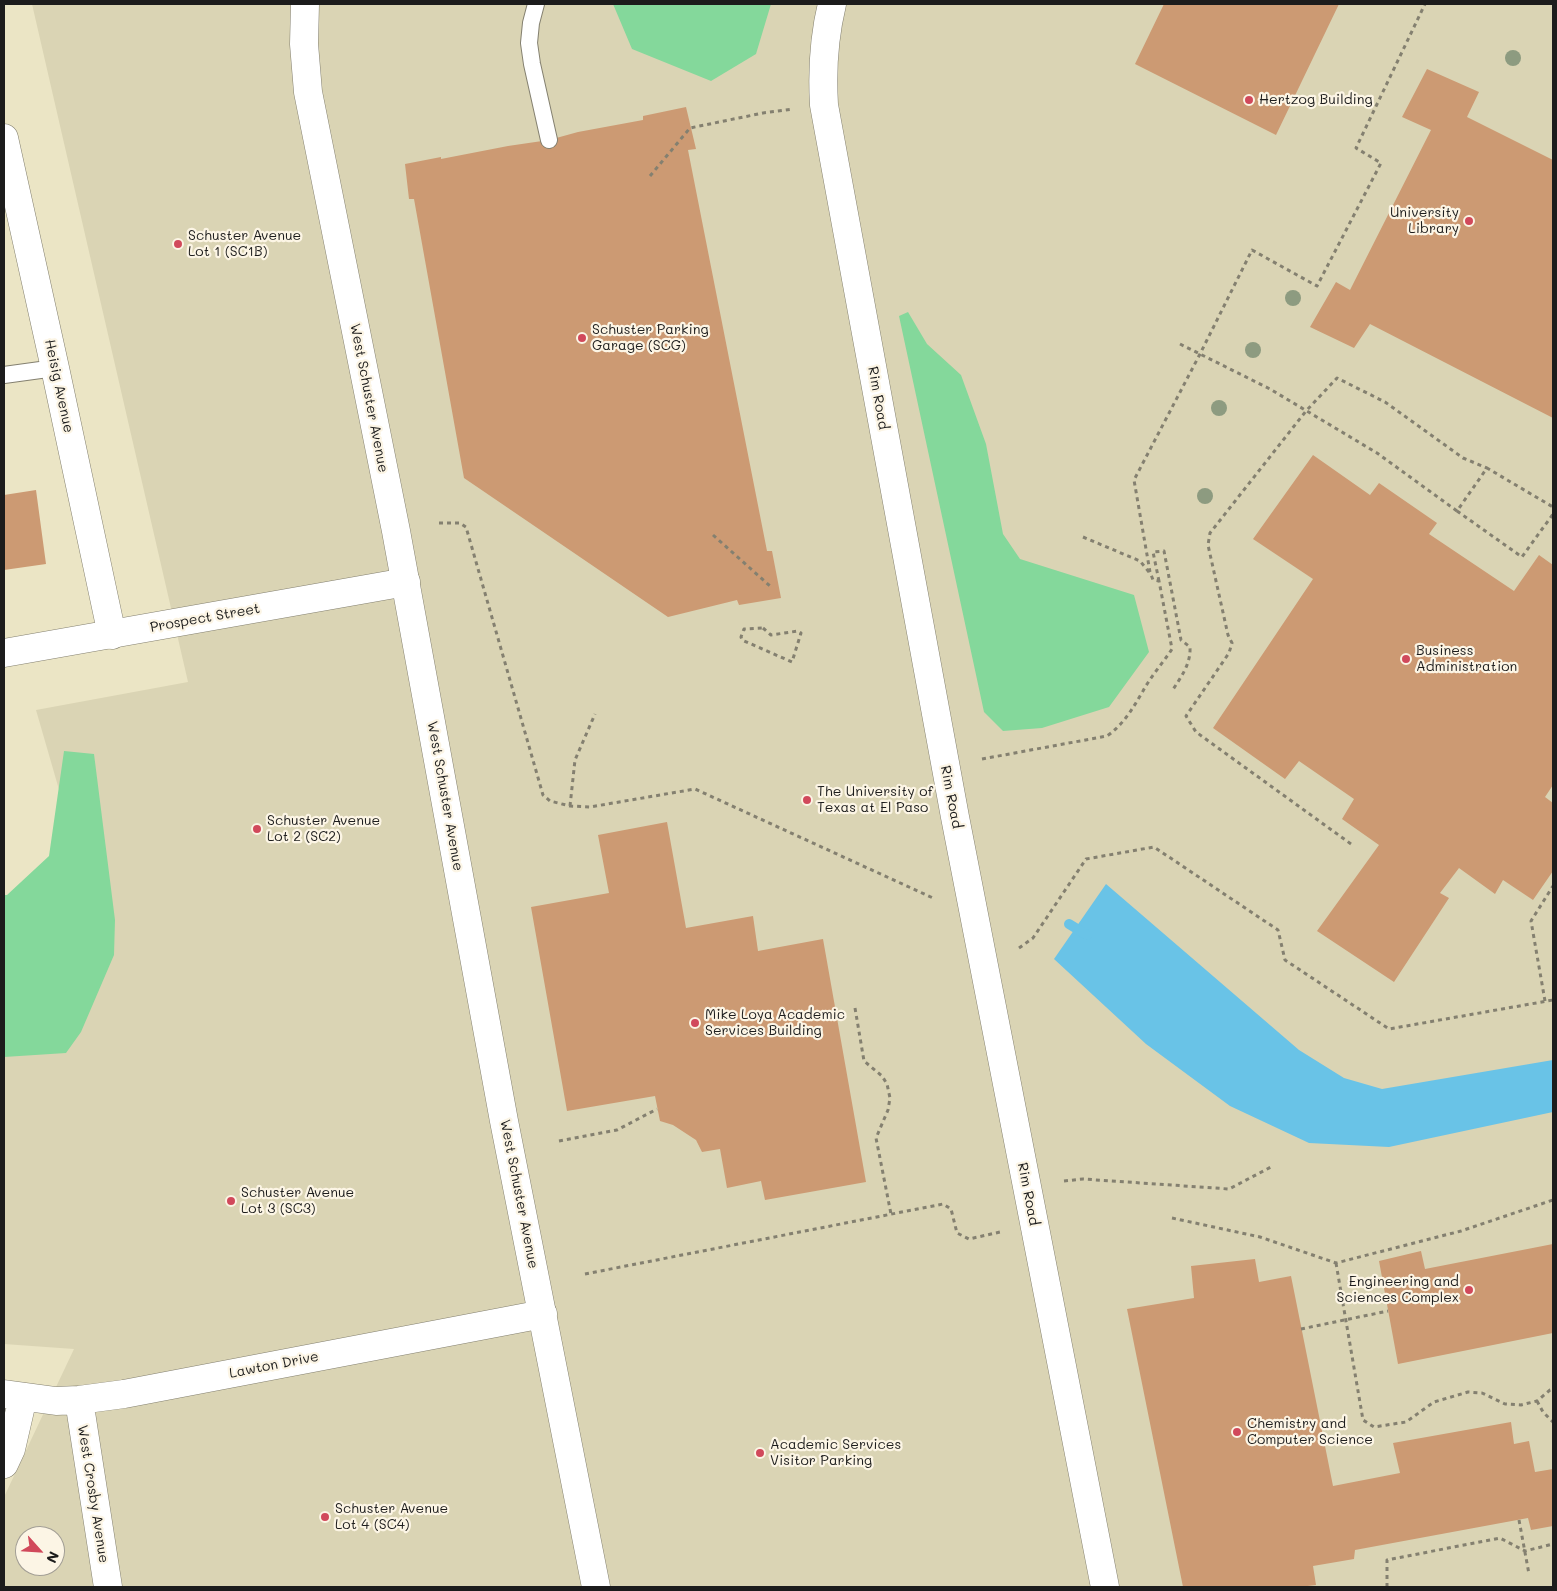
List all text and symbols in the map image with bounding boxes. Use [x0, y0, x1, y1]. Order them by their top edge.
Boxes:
place label: Hertzog Building [1259, 92, 1373, 108]
marker: Hertzog Building [1243, 94, 1255, 106]
place label: University Library [1390, 205, 1459, 238]
marker: University Library [1463, 215, 1475, 227]
place label: Schuster Avenue Lot 1 (SC1B) [188, 228, 301, 260]
marker: Schuster Avenue Lot 1 (SC1B) [172, 238, 184, 250]
street label: West Schuster Avenue [346, 322, 392, 474]
place label: Schuster Parking Garage (SCG) [592, 322, 709, 354]
marker: Schuster Parking Garage (SCG) [576, 332, 588, 344]
street label: Heisig Avenue [41, 338, 77, 434]
street label: Rim Road [864, 365, 892, 431]
street label: Prospect Street [149, 600, 261, 636]
place label: Business Administration [1416, 643, 1517, 676]
marker: Business Administration [1400, 653, 1412, 665]
street label: West Schuster Avenue [424, 720, 466, 872]
street label: Rim Road [937, 764, 965, 830]
place label: The University of Texas at El Paso [817, 784, 933, 816]
marker: The University of Texas at El Paso [801, 794, 813, 806]
place label: Schuster Avenue Lot 2 (SC2) [267, 813, 380, 846]
marker: Schuster Avenue Lot 2 (SC2) [251, 823, 263, 835]
place label: Mike Loya Academic Services Building [705, 1007, 845, 1040]
marker: Mike Loya Academic Services Building [689, 1017, 701, 1029]
street label: West Schuster Avenue [496, 1118, 542, 1270]
street label: Rim Road [1014, 1161, 1042, 1227]
place label: Schuster Avenue Lot 3 (SC3) [241, 1185, 354, 1218]
marker: Schuster Avenue Lot 3 (SC3) [225, 1195, 237, 1207]
place label: Engineering and Sciences Complex [1337, 1274, 1459, 1306]
marker: Engineering and Sciences Complex [1463, 1284, 1475, 1296]
street label: Lawton Drive [228, 1348, 320, 1382]
place label: Chemistry and Computer Science [1247, 1416, 1373, 1448]
street label: West Crosby Avenue [74, 1424, 112, 1564]
marker: Chemistry and Computer Science [1231, 1426, 1243, 1438]
place label: Academic Services Visitor Parking [770, 1437, 901, 1470]
marker: Academic Services Visitor Parking [754, 1447, 766, 1459]
place label: Schuster Avenue Lot 4 (SC4) [335, 1501, 448, 1534]
marker: Schuster Avenue Lot 4 (SC4) [319, 1511, 331, 1523]
north arrow [15, 1526, 65, 1576]
text: N [42, 1548, 64, 1566]

